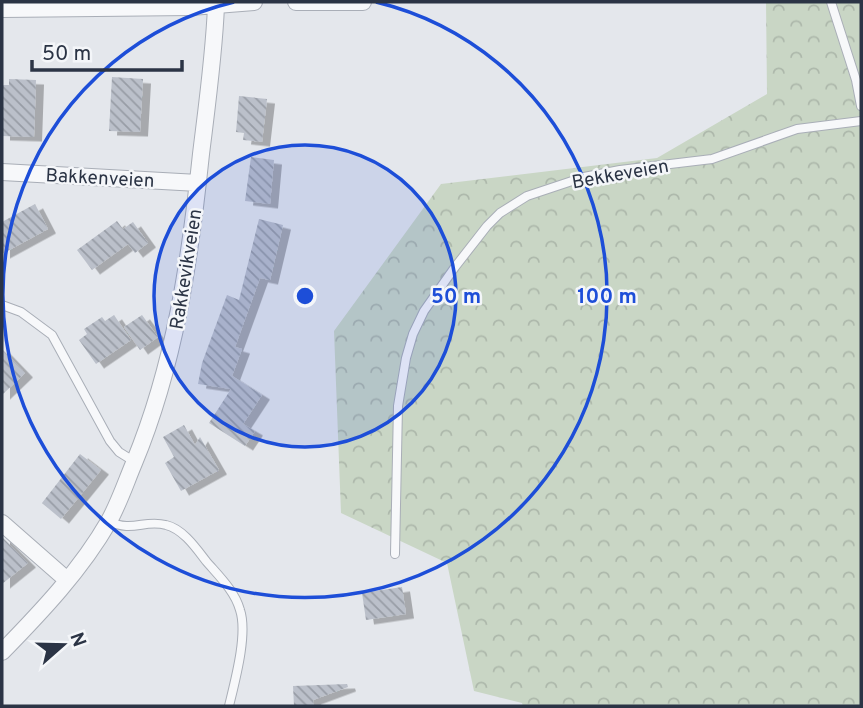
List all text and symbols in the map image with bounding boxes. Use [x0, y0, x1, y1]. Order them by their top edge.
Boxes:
scale bar [32, 28, 182, 72]
text: 50 m [42, 41, 91, 68]
street label: Bekkeveien [570, 155, 671, 195]
street label: Bakkenveien [45, 164, 155, 194]
street label: Rakkevikveien [166, 207, 208, 331]
centre of rings [293, 284, 317, 308]
text: 50 m [431, 284, 481, 311]
text: 100 m [577, 284, 637, 311]
north arrow [28, 610, 98, 680]
text: N [63, 629, 91, 650]

